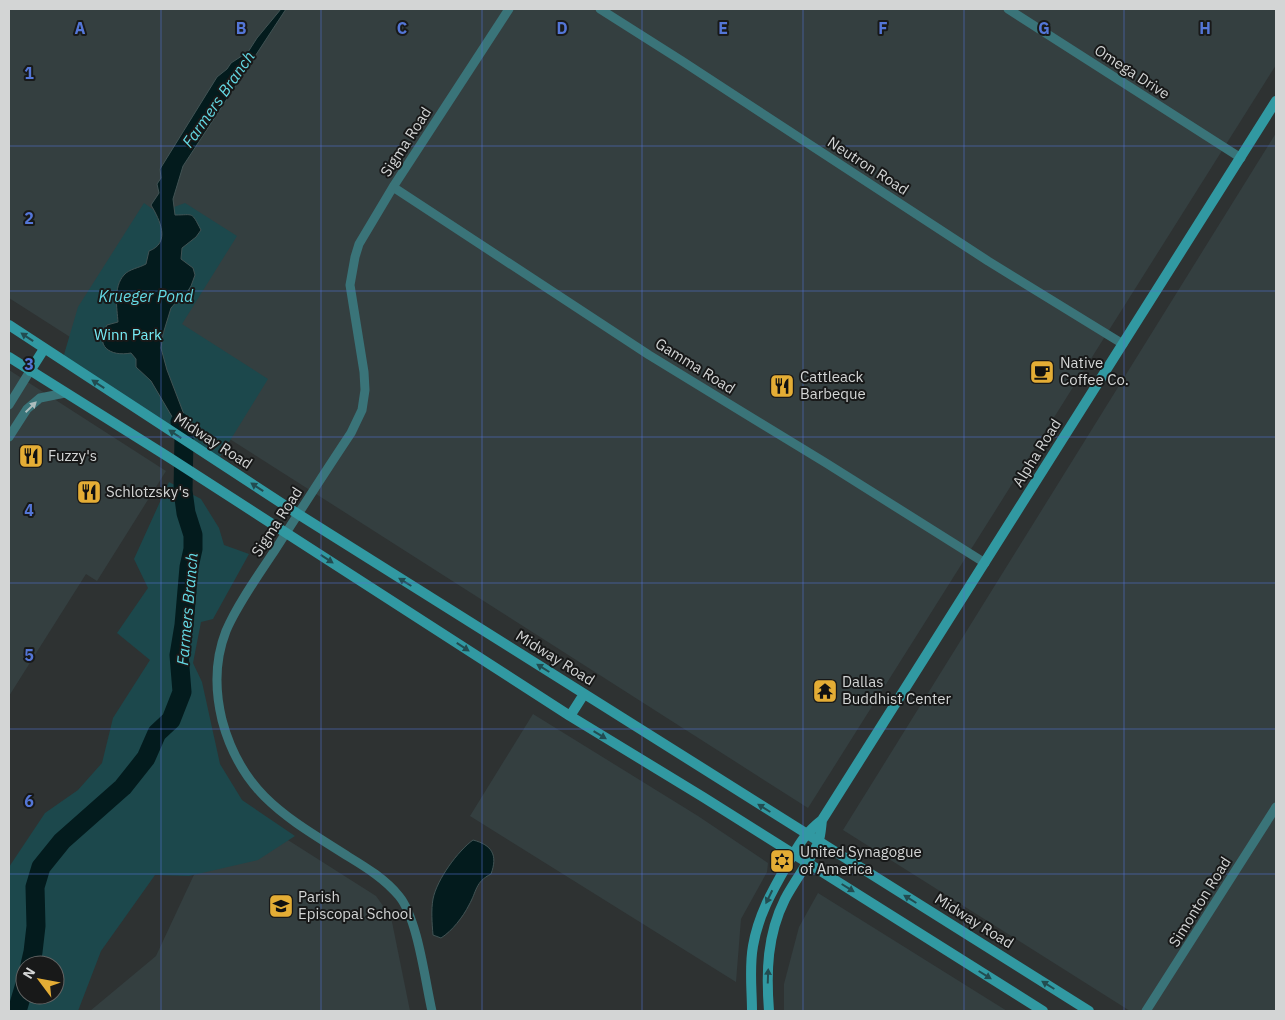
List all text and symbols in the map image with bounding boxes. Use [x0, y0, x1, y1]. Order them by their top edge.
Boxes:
text: A [75, 18, 86, 38]
text: B [236, 18, 247, 38]
text: C [397, 18, 407, 38]
text: D [556, 18, 568, 38]
text: E [718, 18, 728, 38]
text: F [878, 18, 888, 38]
text: G [1038, 18, 1050, 38]
text: H [1199, 18, 1211, 38]
street label: Omega Drive [1091, 40, 1174, 103]
water label: Farmers Branch [177, 47, 259, 151]
text: 1 [24, 63, 34, 83]
street label: Sigma Road [376, 103, 435, 180]
street label: Neutron Road [824, 132, 912, 199]
text: 2 [24, 208, 34, 228]
water label: Krueger Pond [99, 286, 194, 306]
park label: Winn Park [94, 325, 162, 344]
one-way arrow [20, 332, 33, 342]
street label: Gamma Road [652, 333, 739, 398]
place label: Native Coffee Co. [1060, 353, 1129, 389]
text: 3 [24, 354, 34, 374]
cafe icon: Native Coffee Co. [1029, 359, 1055, 385]
place label: Cattleack Barbeque [800, 367, 866, 403]
restaurant icon: Cattleack Barbeque [769, 373, 795, 399]
one-way arrow [92, 379, 105, 389]
one-way arrow [25, 401, 37, 413]
street label: Midway Road [171, 408, 256, 473]
street label: Alpha Road [1008, 415, 1065, 490]
one-way arrow [169, 429, 182, 439]
restaurant icon: Fuzzy's [18, 443, 44, 469]
place label: Fuzzy's [48, 446, 97, 465]
restaurant icon: Schlotzsky's [76, 479, 102, 505]
place label: Schlotzsky's [106, 482, 189, 501]
street label: Sigma Road [247, 483, 306, 560]
one-way arrow [251, 483, 264, 492]
text: 4 [24, 500, 34, 520]
water label: Farmers Branch [172, 552, 202, 666]
one-way arrow [320, 555, 333, 564]
one-way arrow [399, 577, 412, 586]
street label: Midway Road [512, 626, 598, 689]
one-way arrow [457, 643, 470, 652]
text: 5 [24, 645, 34, 665]
one-way arrow [536, 663, 549, 673]
place label: Dallas Buddhist Center [842, 672, 952, 708]
temple icon: Dallas Buddhist Center [812, 678, 838, 704]
one-way arrow [594, 730, 607, 739]
text: 6 [24, 791, 34, 811]
one-way arrow [758, 803, 771, 812]
place label: United Synagogue of America [800, 842, 922, 878]
synagogue icon: United Synagogue of America [769, 848, 795, 874]
street label: Simonton Road [1164, 853, 1235, 950]
one-way arrow [841, 884, 854, 893]
place label: Parish Episcopal School [298, 887, 412, 923]
one-way arrow [765, 889, 773, 904]
street label: Midway Road [931, 889, 1017, 952]
school or university icon: Parish Episcopal School [268, 893, 294, 919]
one-way arrow [903, 894, 917, 903]
north arrow [15, 955, 65, 1005]
text: N [19, 964, 39, 982]
one-way arrow [764, 968, 772, 984]
one-way arrow [979, 970, 992, 980]
one-way arrow [1041, 981, 1054, 990]

